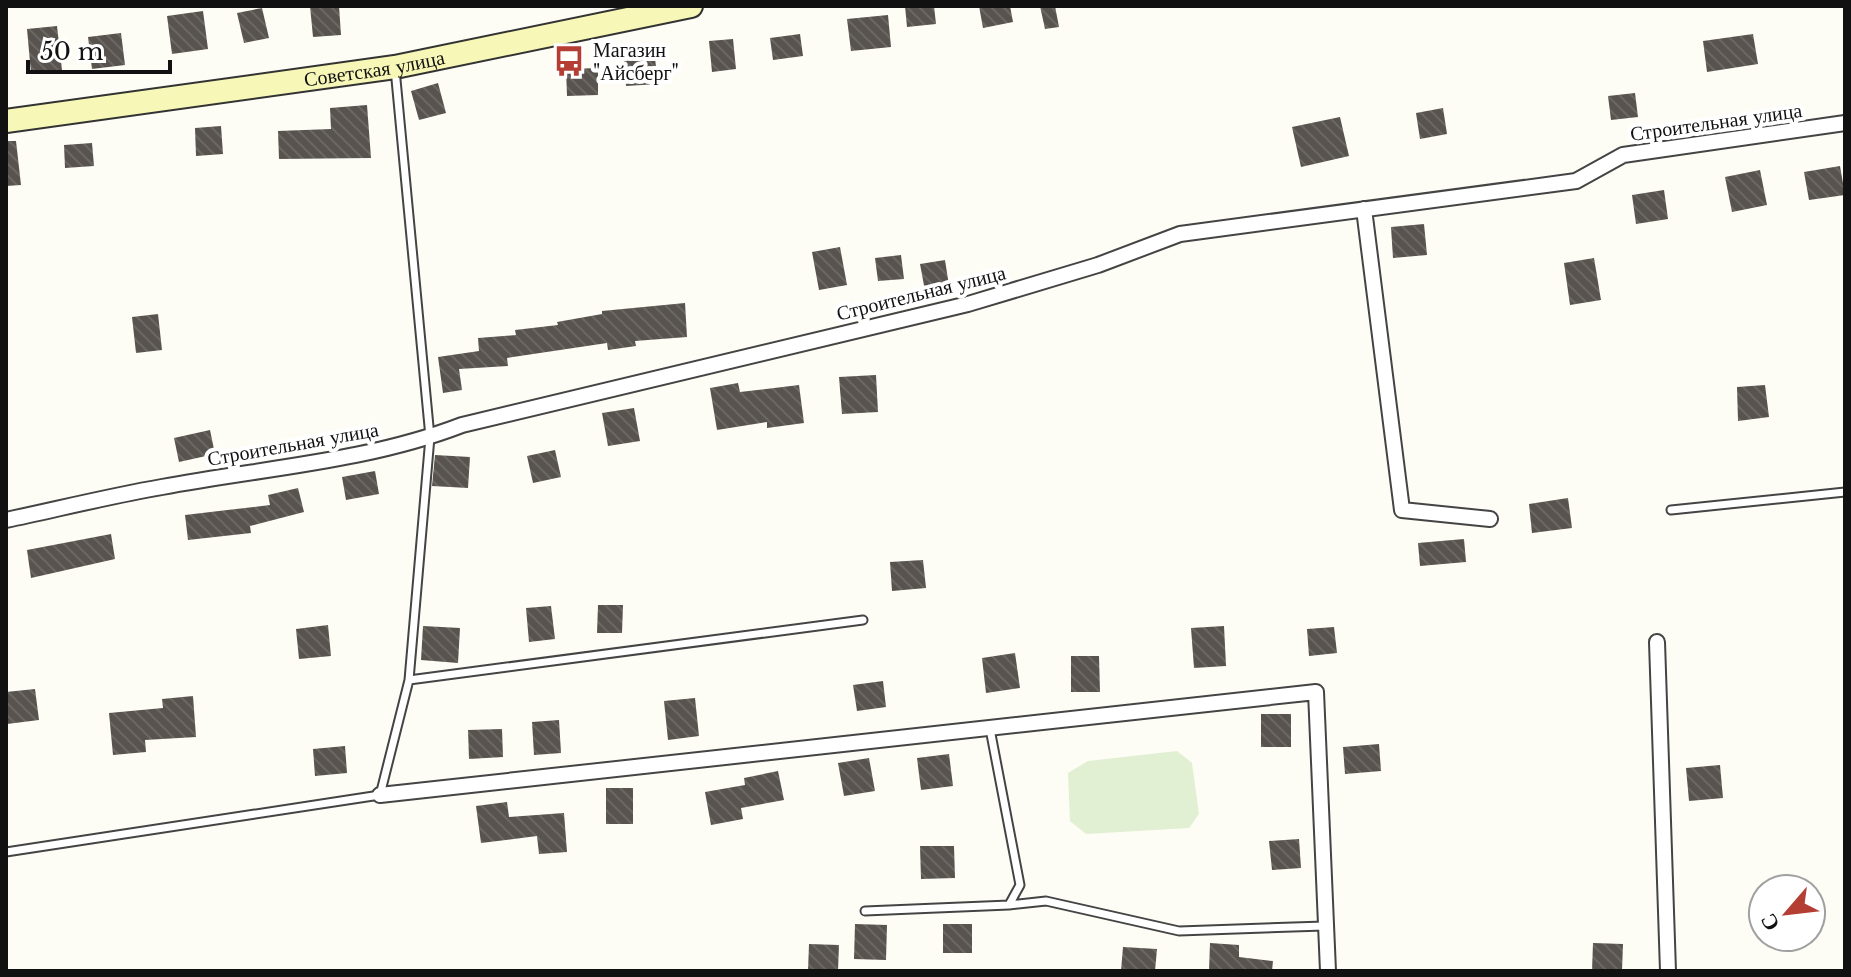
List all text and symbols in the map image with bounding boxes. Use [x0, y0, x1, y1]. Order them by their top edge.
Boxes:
scale bar [28, 24, 170, 74]
text: 50 m [40, 37, 104, 66]
place label: Магазин "Айсберг" [593, 38, 679, 85]
bus stop icon: Магазин "Айсберг" [552, 44, 586, 78]
street label: Советская улица [302, 45, 447, 92]
street label: Строительная улица [1628, 98, 1804, 146]
street label: Строительная улица [834, 260, 1008, 326]
street label: Строительная улица [206, 417, 381, 471]
north arrow [1747, 873, 1827, 953]
text: С [1754, 909, 1785, 936]

